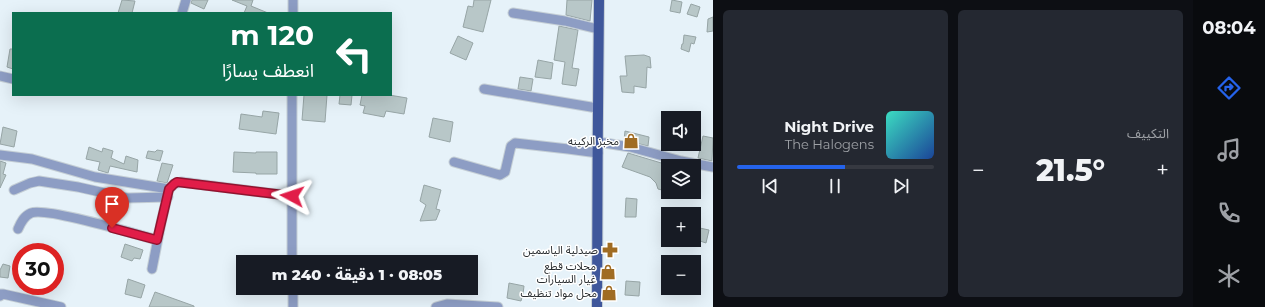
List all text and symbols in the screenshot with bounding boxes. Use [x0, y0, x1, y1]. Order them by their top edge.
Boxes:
text: 08:04 [1202, 17, 1256, 39]
text: 120 m [230, 18, 314, 52]
icon: left [328, 28, 380, 80]
text: انعطف يسارًا [222, 60, 314, 82]
icon: directions [1215, 74, 1243, 102]
map controls [661, 111, 701, 295]
button: sound [661, 111, 701, 151]
text: Night Drive [784, 117, 874, 136]
text: التكييف [1127, 125, 1169, 141]
shop icon: مخبز الركينه [622, 132, 640, 150]
place label: مخبز الركينه [568, 134, 619, 148]
text: The Halogens [785, 136, 874, 152]
icon: music [1215, 136, 1243, 164]
text: 21.5° [1036, 152, 1105, 189]
text: − [972, 157, 985, 184]
text: + [1156, 157, 1169, 184]
button: layers [661, 159, 701, 199]
position arrow [271, 175, 313, 217]
icon: previous [759, 175, 781, 197]
icon: pause [824, 175, 846, 197]
icon: next [890, 175, 912, 197]
pin [95, 187, 129, 228]
icon: arrive [101, 193, 123, 215]
icon: phone [1215, 199, 1243, 227]
button: + [661, 207, 701, 247]
pharmacy icon: صيدلية الياسمين [601, 241, 619, 259]
speed limit sign: 30 [12, 243, 64, 295]
place label: صيدلية الياسمين [523, 243, 598, 257]
button: − [661, 255, 701, 295]
place label: محلات قطع غيار السيارات [537, 259, 596, 286]
icon: climate [1215, 262, 1243, 290]
shop icon: محلات قطع غيار السيارات [599, 263, 617, 281]
text: 08:05 · 1 دقيقة · 240 m [272, 265, 442, 284]
shop icon: محل مواد تنظيف [600, 284, 618, 302]
place label: محل مواد تنظيف [521, 286, 597, 300]

